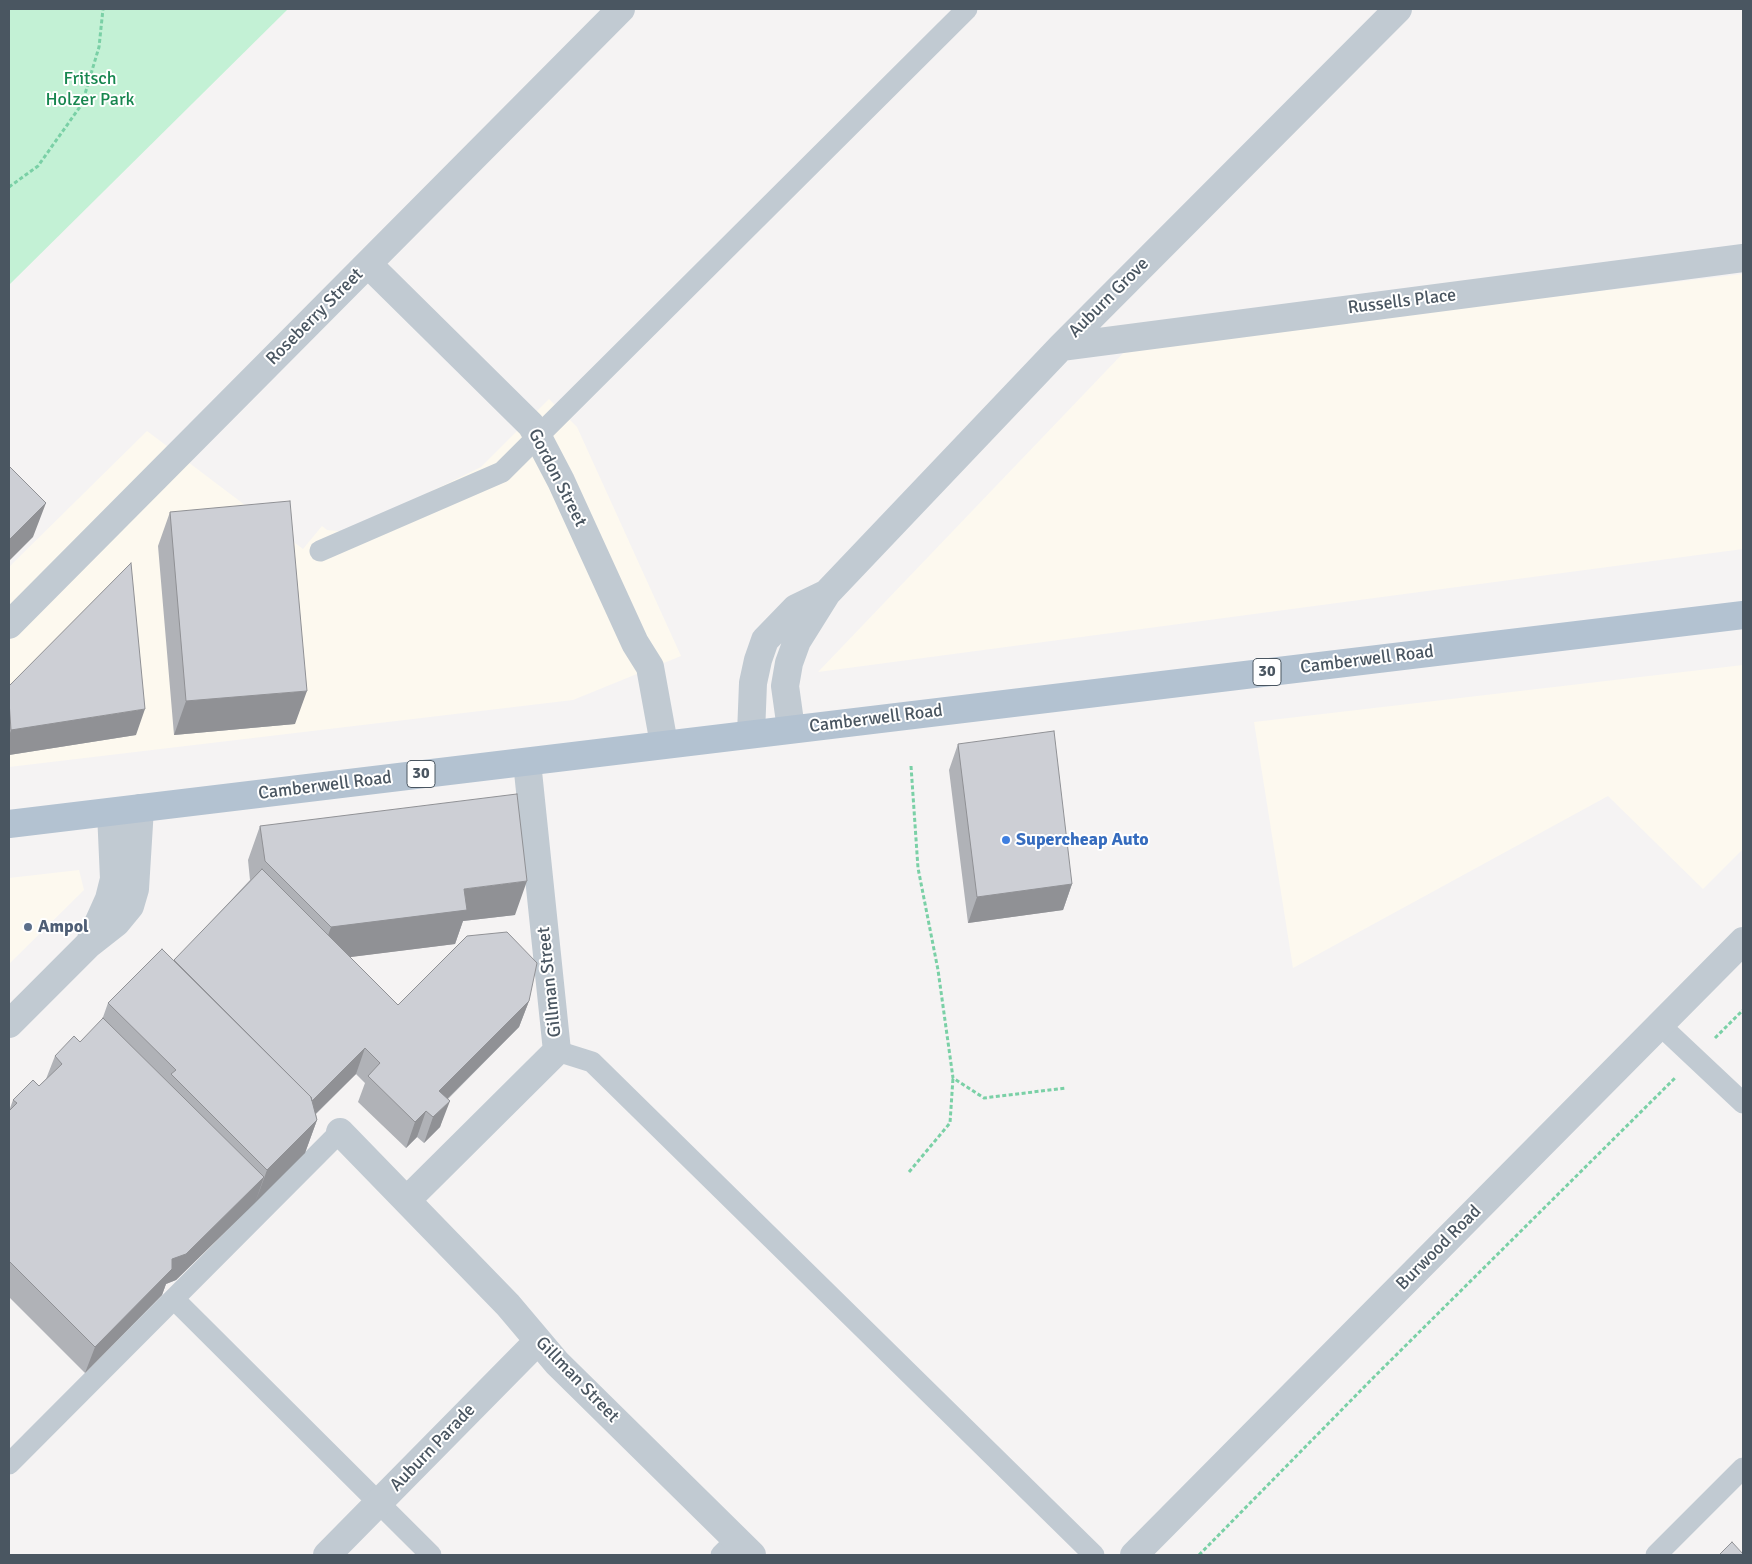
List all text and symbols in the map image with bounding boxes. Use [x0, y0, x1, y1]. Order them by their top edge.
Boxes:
park label: Fritsch Holzer Park [45, 68, 135, 110]
street label: Auburn Grove [1064, 253, 1154, 343]
street label: Roseberry Street [262, 264, 368, 370]
street label: Russells Place [1346, 285, 1458, 319]
street label: Gordon Street [523, 425, 591, 531]
street label: Camberwell Road [1299, 641, 1435, 679]
road number: 30 [1253, 659, 1281, 686]
street label: Camberwell Road [808, 700, 944, 738]
road number: 30 [407, 761, 435, 788]
street label: Camberwell Road [257, 767, 393, 805]
place label: Supercheap Auto [1016, 829, 1149, 851]
marker: Supercheap Auto [1000, 834, 1012, 846]
place label: Ampol [38, 916, 89, 938]
marker: Ampol [22, 921, 34, 933]
street label: Gillman Street [533, 926, 567, 1038]
street label: Burwood Road [1392, 1201, 1486, 1295]
street label: Gillman Street [531, 1333, 623, 1427]
street label: Auburn Parade [386, 1400, 480, 1496]

